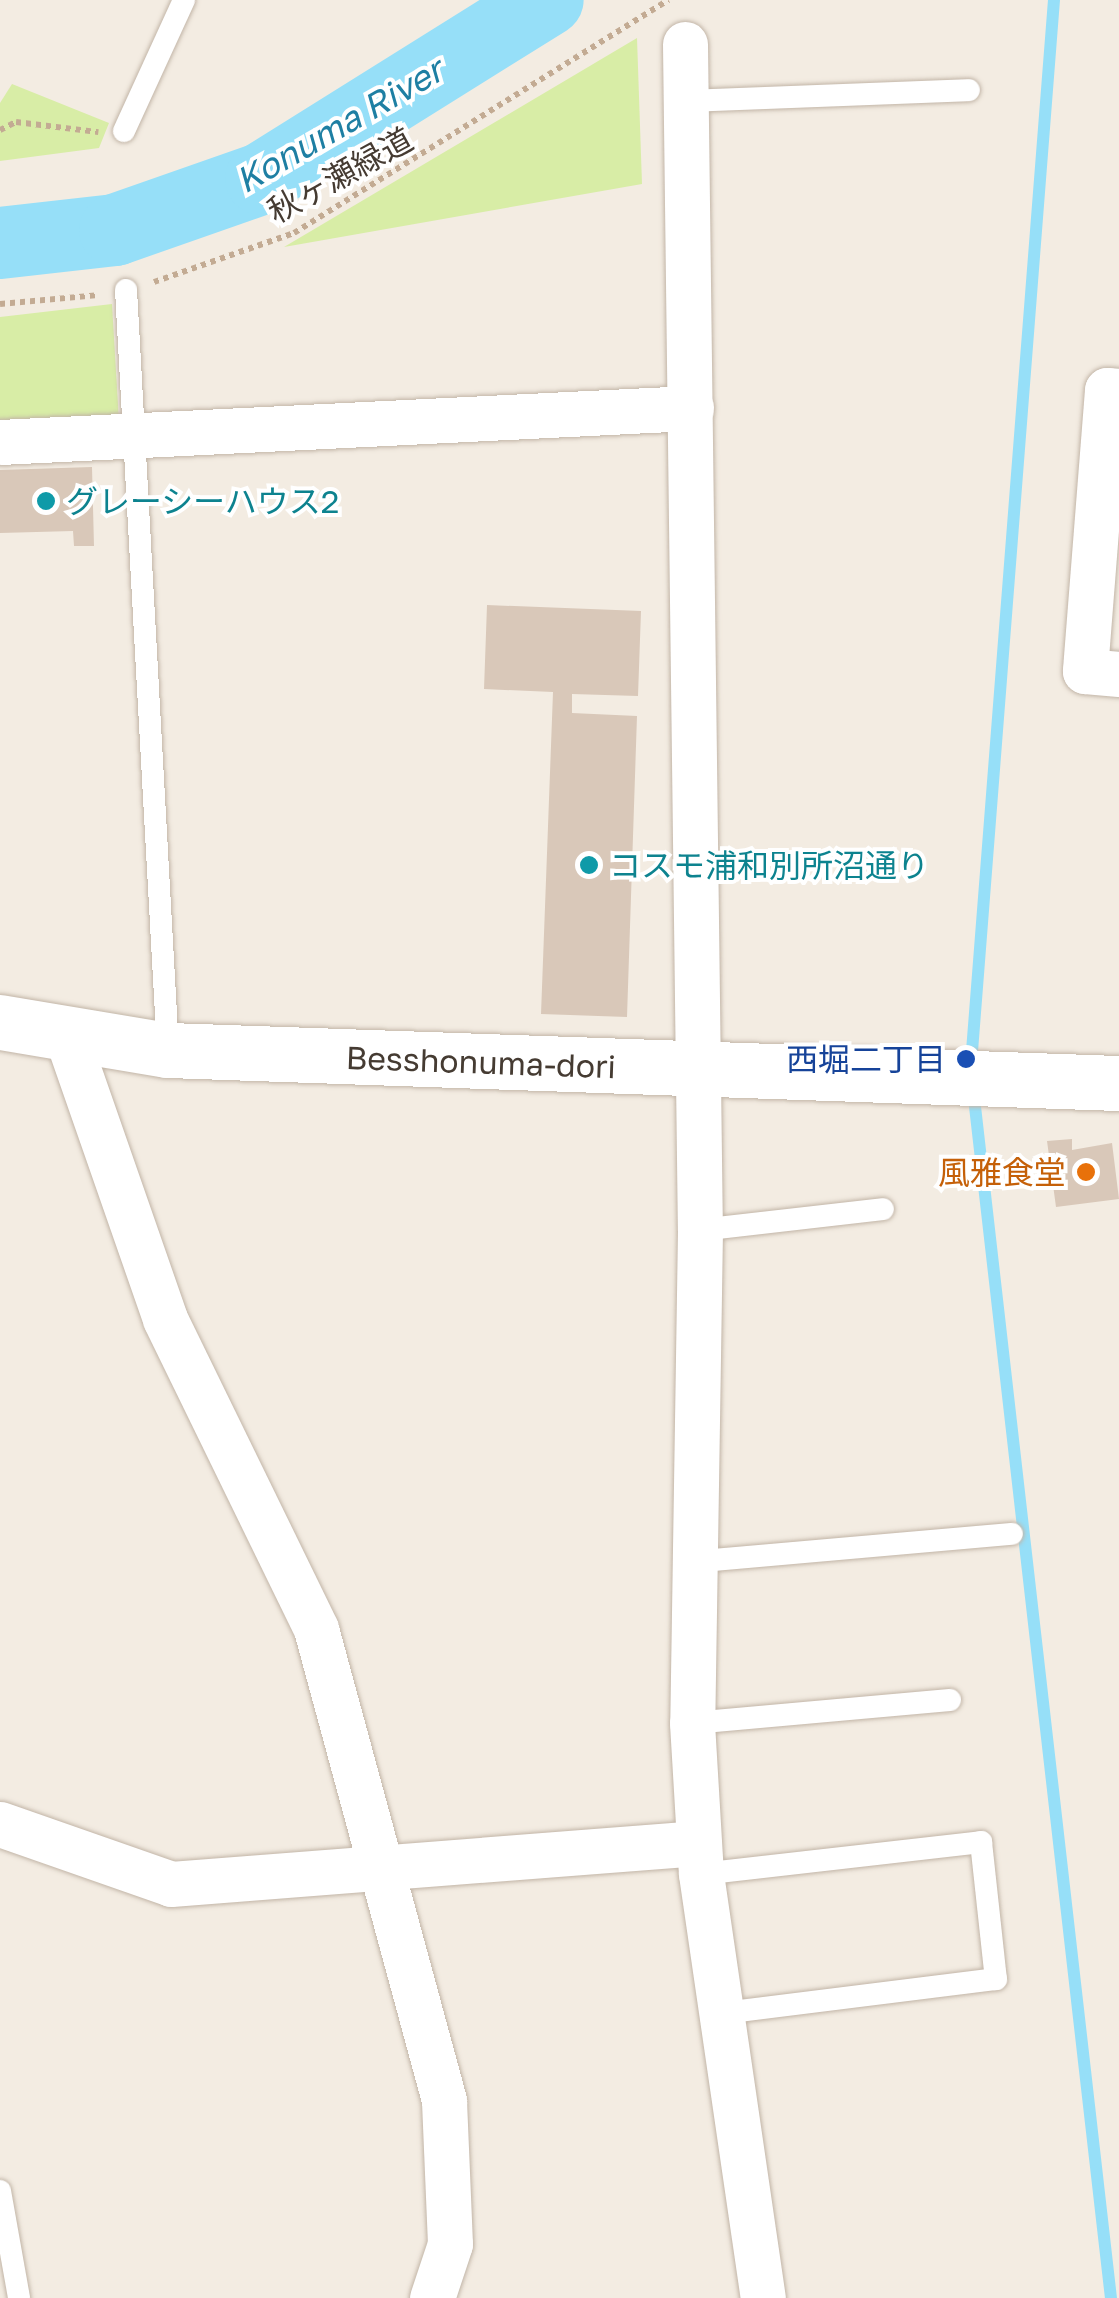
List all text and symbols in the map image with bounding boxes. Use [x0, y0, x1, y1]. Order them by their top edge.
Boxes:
water label: Konuma River [228, 49, 450, 201]
street label: 秋ヶ瀬緑道 [261, 119, 419, 231]
place label: グレーシーハウス2 [66, 482, 341, 520]
marker: グレーシーハウス2 [35, 490, 57, 512]
place label: コスモ浦和別所沼通り [609, 846, 929, 884]
marker: コスモ浦和別所沼通り [578, 854, 600, 876]
street label: Besshonuma-dori [345, 1038, 617, 1086]
place label: 西堀二丁目 [786, 1040, 946, 1078]
marker: 西堀二丁目 [955, 1048, 977, 1070]
place label: 風雅食堂 [938, 1153, 1066, 1191]
marker: 風雅食堂 [1075, 1161, 1097, 1183]

